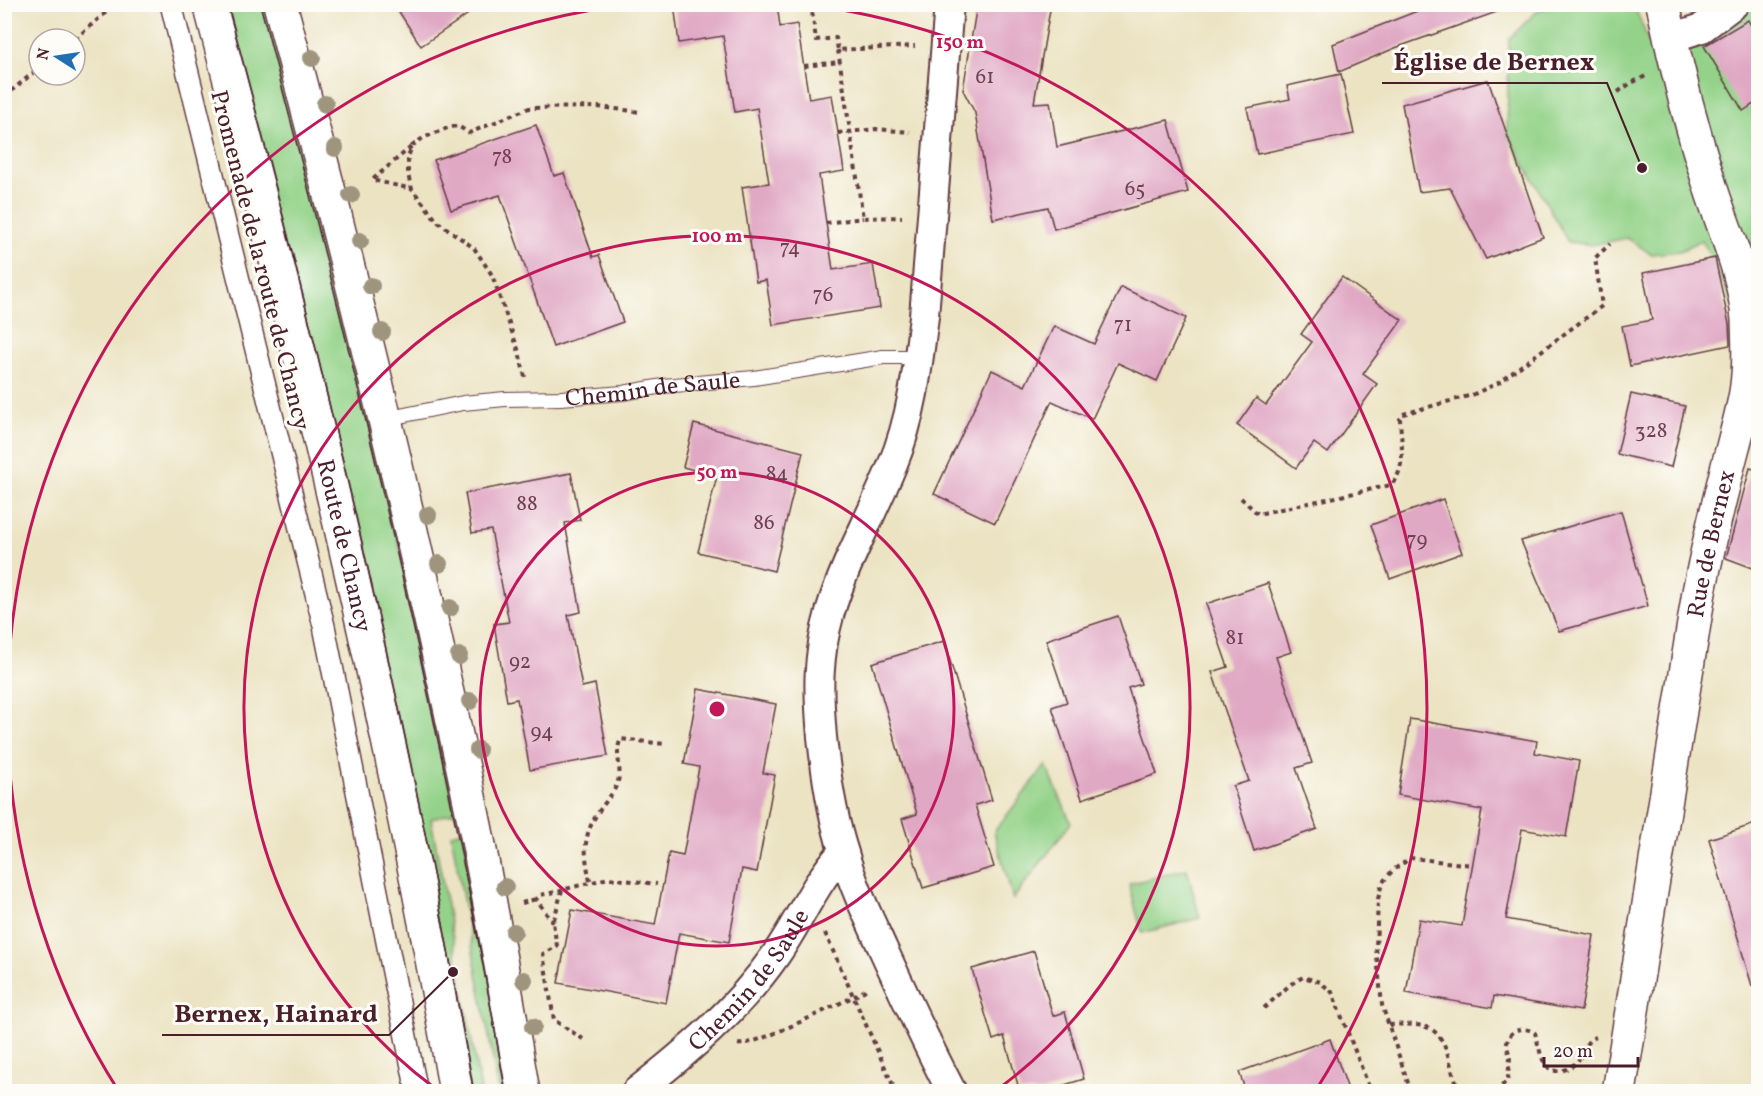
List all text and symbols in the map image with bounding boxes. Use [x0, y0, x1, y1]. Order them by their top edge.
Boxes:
north arrow [27, 27, 87, 87]
text: 150 m [936, 31, 984, 56]
callout: Église de Bernex [1382, 39, 1607, 83]
text: Église de Bernex [1393, 45, 1595, 81]
text: N [32, 46, 56, 62]
house number: 61 [976, 63, 994, 92]
street label: Promenade de la route de Chancy [200, 87, 318, 434]
house number: 78 [492, 143, 512, 172]
house number: 65 [1125, 175, 1145, 204]
text: 100 m [692, 225, 742, 250]
house number: 74 [780, 234, 800, 263]
house number: 76 [813, 281, 833, 310]
house number: 71 [1114, 311, 1132, 340]
street label: Chemin de Saule [564, 364, 742, 417]
house number: 328 [1635, 417, 1667, 446]
street label: Route de Chancy [306, 456, 379, 636]
house number: 84 [766, 460, 788, 489]
text: 50 m [697, 461, 737, 486]
street label: Rue de Bernex [1680, 467, 1745, 620]
house number: 88 [516, 490, 538, 519]
house number: 86 [753, 509, 775, 538]
house number: 79 [1407, 526, 1428, 555]
house number: 81 [1226, 624, 1244, 653]
house number: 92 [509, 648, 531, 677]
centre of rings [707, 699, 727, 719]
house number: 94 [531, 718, 553, 747]
street label: Chemin de Saule [682, 903, 819, 1060]
callout: Bernex, Hainard [162, 991, 389, 1035]
text: Bernex, Hainard [174, 997, 378, 1033]
scale bar [1544, 1030, 1638, 1068]
text: 20 m [1553, 1040, 1593, 1065]

